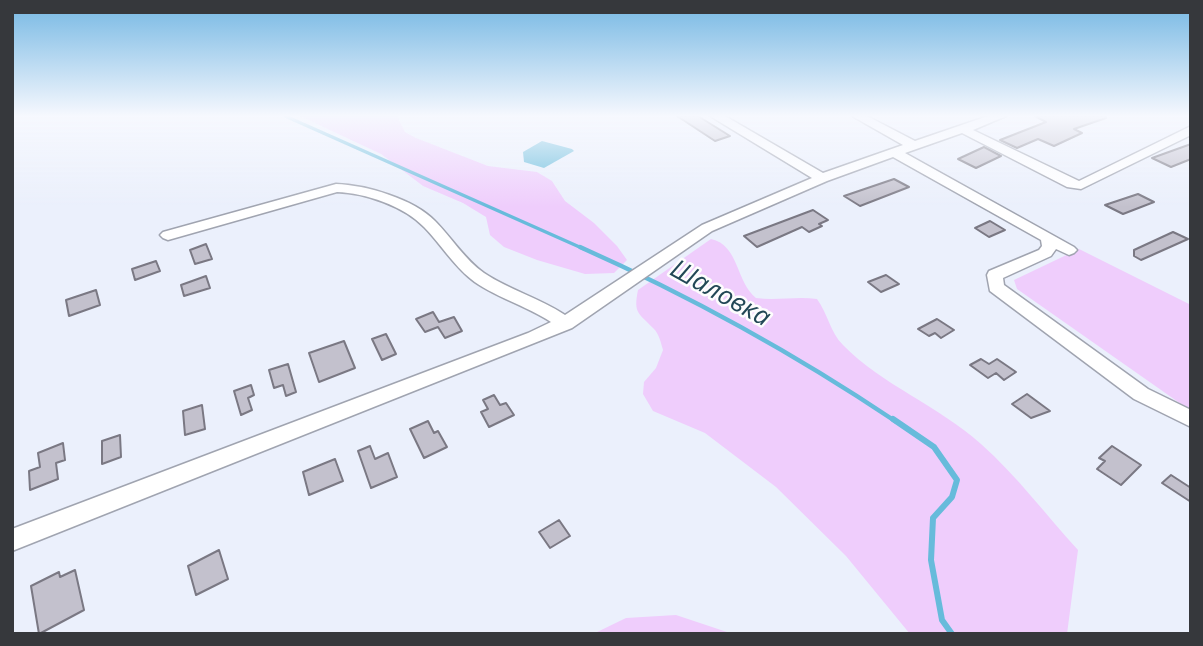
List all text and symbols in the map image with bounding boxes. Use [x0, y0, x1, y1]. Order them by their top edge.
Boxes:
water label: Шаловка [665, 254, 775, 334]

